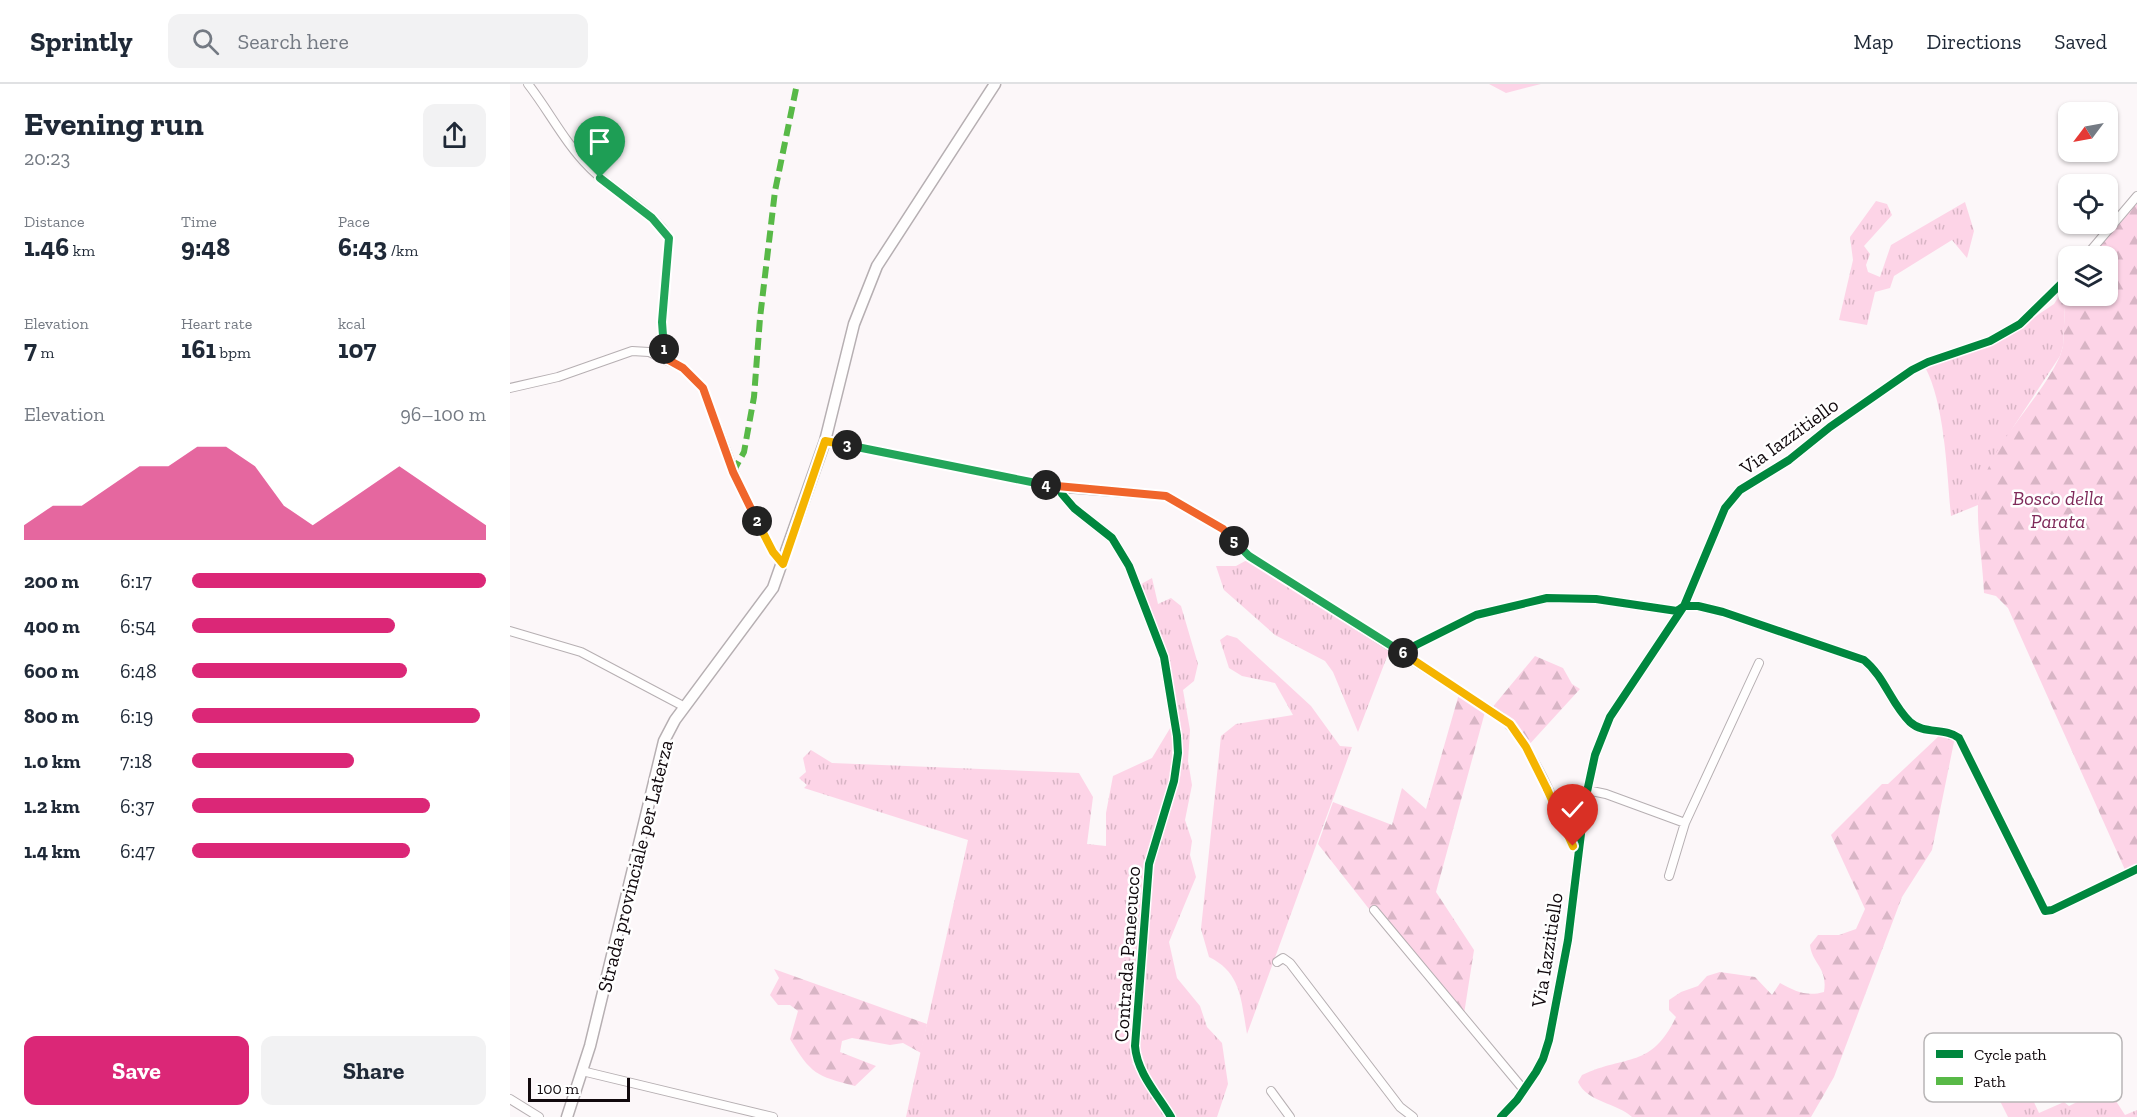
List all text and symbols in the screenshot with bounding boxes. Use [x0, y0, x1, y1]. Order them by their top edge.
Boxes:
search box [168, 14, 588, 68]
text: Sprintly [30, 25, 132, 58]
icon: search [189, 25, 222, 58]
text: Search here [237, 28, 349, 55]
text: Map [1854, 29, 1894, 54]
text: Directions [1927, 29, 2021, 54]
text: Saved [2054, 29, 2107, 54]
north arrow [2058, 102, 2118, 162]
map controls [2058, 102, 2118, 306]
text: Evening run [24, 104, 204, 143]
button: share [423, 104, 486, 167]
pin [574, 116, 625, 178]
icon: arrive [583, 125, 616, 158]
text: 20:23 [24, 146, 70, 170]
button: locate [2058, 174, 2118, 234]
text: Distance [24, 212, 85, 231]
text: Time [181, 212, 217, 231]
text: Pace [338, 212, 370, 231]
text: 1.46 [24, 231, 69, 263]
text: 9:48 [181, 231, 230, 263]
text: 6:43 [338, 231, 387, 263]
text: km [69, 241, 95, 260]
text: /km [387, 241, 418, 260]
button: layers [2058, 246, 2118, 306]
text: Elevation [24, 314, 89, 333]
text: Heart rate [181, 314, 252, 333]
text: kcal [338, 314, 365, 333]
text: 7 [24, 333, 37, 365]
text: 161 [181, 333, 216, 365]
text: 107 [338, 333, 376, 365]
pin: 1 [649, 334, 679, 364]
text: 1 [661, 339, 667, 358]
text: m [37, 343, 54, 362]
text: bpm [216, 343, 251, 362]
street label: Via Iazzitiello [1734, 392, 1843, 480]
text: Elevation [24, 402, 105, 426]
text: 96–100 m [400, 402, 486, 426]
pin: 3 [832, 430, 862, 460]
text: 3 [843, 435, 851, 454]
pin: 4 [1031, 470, 1061, 500]
text: 4 [1041, 475, 1051, 494]
park label: Bosco della Parata [2012, 486, 2104, 533]
pin: 2 [742, 506, 772, 536]
text: 2 [753, 511, 761, 530]
pin: 5 [1219, 526, 1249, 556]
text: 5 [1230, 531, 1238, 550]
text: 200 m [24, 569, 79, 593]
text: 6:17 [120, 569, 152, 593]
text: 400 m [24, 614, 80, 638]
text: 6:54 [120, 614, 156, 638]
pin: 6 [1388, 638, 1418, 668]
text: 6 [1399, 643, 1407, 662]
text: 600 m [24, 659, 79, 683]
text: 6:48 [120, 659, 157, 683]
text: 800 m [24, 704, 79, 728]
text: 6:19 [120, 704, 153, 728]
street label: Strada provinciale per Laterza [592, 737, 678, 995]
text: 1.0 km [24, 749, 80, 773]
text: 7:18 [120, 749, 152, 773]
pin [1547, 784, 1598, 846]
icon: check [1556, 793, 1589, 826]
text: 1.2 km [24, 794, 80, 818]
text: 6:37 [120, 794, 154, 818]
text: 1.4 km [24, 839, 80, 863]
text: 6:47 [120, 839, 155, 863]
street label: Contrada Panecucco [1109, 865, 1145, 1043]
street label: Via Iazzitiello [1526, 891, 1568, 1010]
legend [1924, 1033, 2122, 1102]
button: Save [24, 1036, 249, 1105]
button: Share [261, 1036, 486, 1105]
text: Cycle path [1974, 1045, 2047, 1064]
text: Path [1974, 1072, 2006, 1091]
scale bar [528, 1075, 630, 1102]
text: 100 m [537, 1079, 579, 1098]

